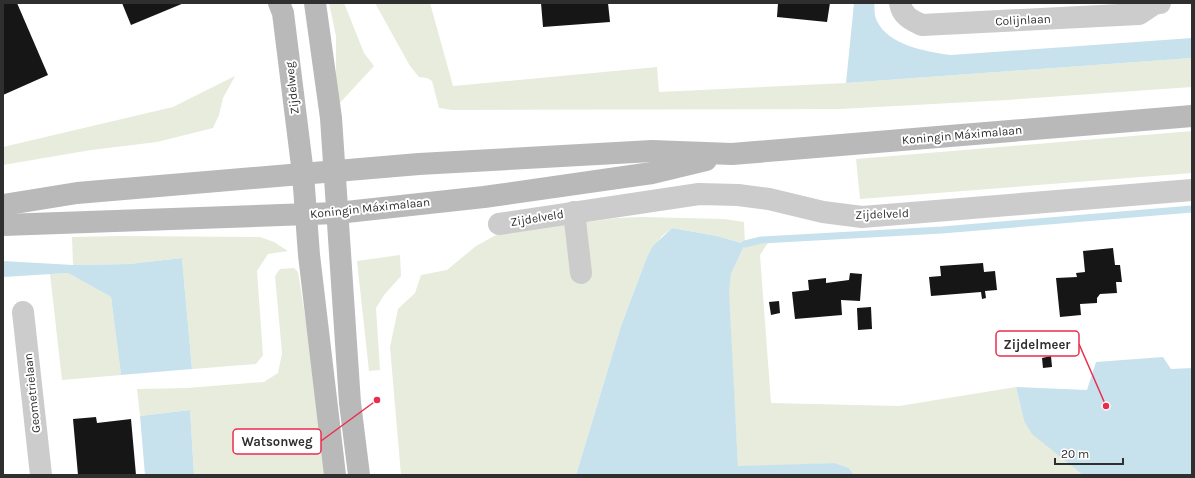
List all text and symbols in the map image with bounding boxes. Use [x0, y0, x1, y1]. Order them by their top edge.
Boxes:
street label: Colijnlaan [995, 12, 1051, 28]
street label: Zijdelweg [282, 61, 302, 115]
street label: Koningin Máximalaan [901, 123, 1023, 147]
street label: Koningin Máximalaan [309, 195, 431, 221]
street label: Zijdelveld [855, 206, 909, 222]
street label: Zijdelveld [509, 207, 565, 229]
callout: Zijdelmeer [996, 331, 1079, 356]
text: Zijdelmeer [1004, 337, 1071, 352]
street label: Geometrielaan [21, 352, 43, 434]
callout: Watsonweg [233, 429, 321, 454]
text: Watsonweg [241, 434, 313, 449]
scale bar [1055, 440, 1123, 466]
text: 20 m [1061, 447, 1089, 461]

